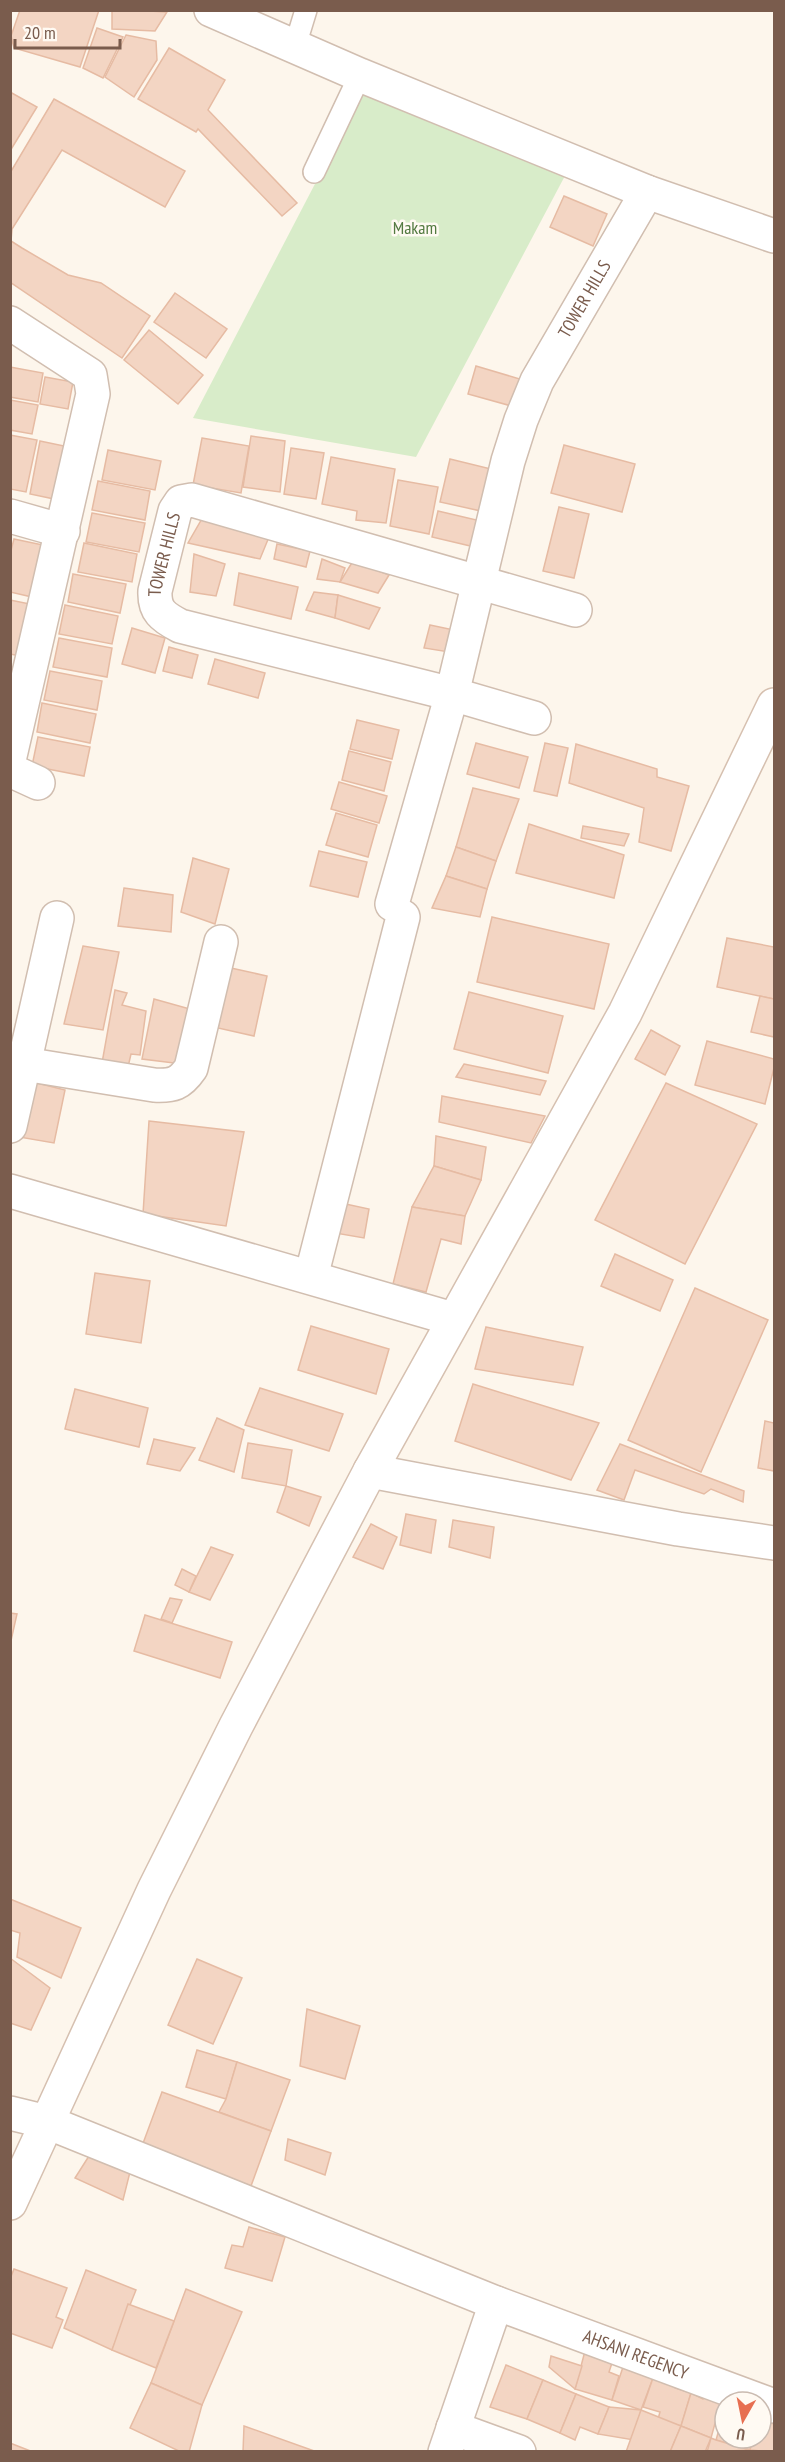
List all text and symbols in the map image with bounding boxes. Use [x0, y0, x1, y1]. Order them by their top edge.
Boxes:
scale bar [15, 12, 120, 50]
text: 20 m [24, 21, 56, 44]
park label: Makam [393, 216, 437, 239]
street label: TOWER HILLS [553, 256, 616, 342]
street label: TOWER HILLS [143, 510, 185, 597]
street label: AHSANI REGENCY [580, 2324, 692, 2385]
north arrow [713, 2390, 773, 2450]
text: U [735, 2424, 746, 2445]

